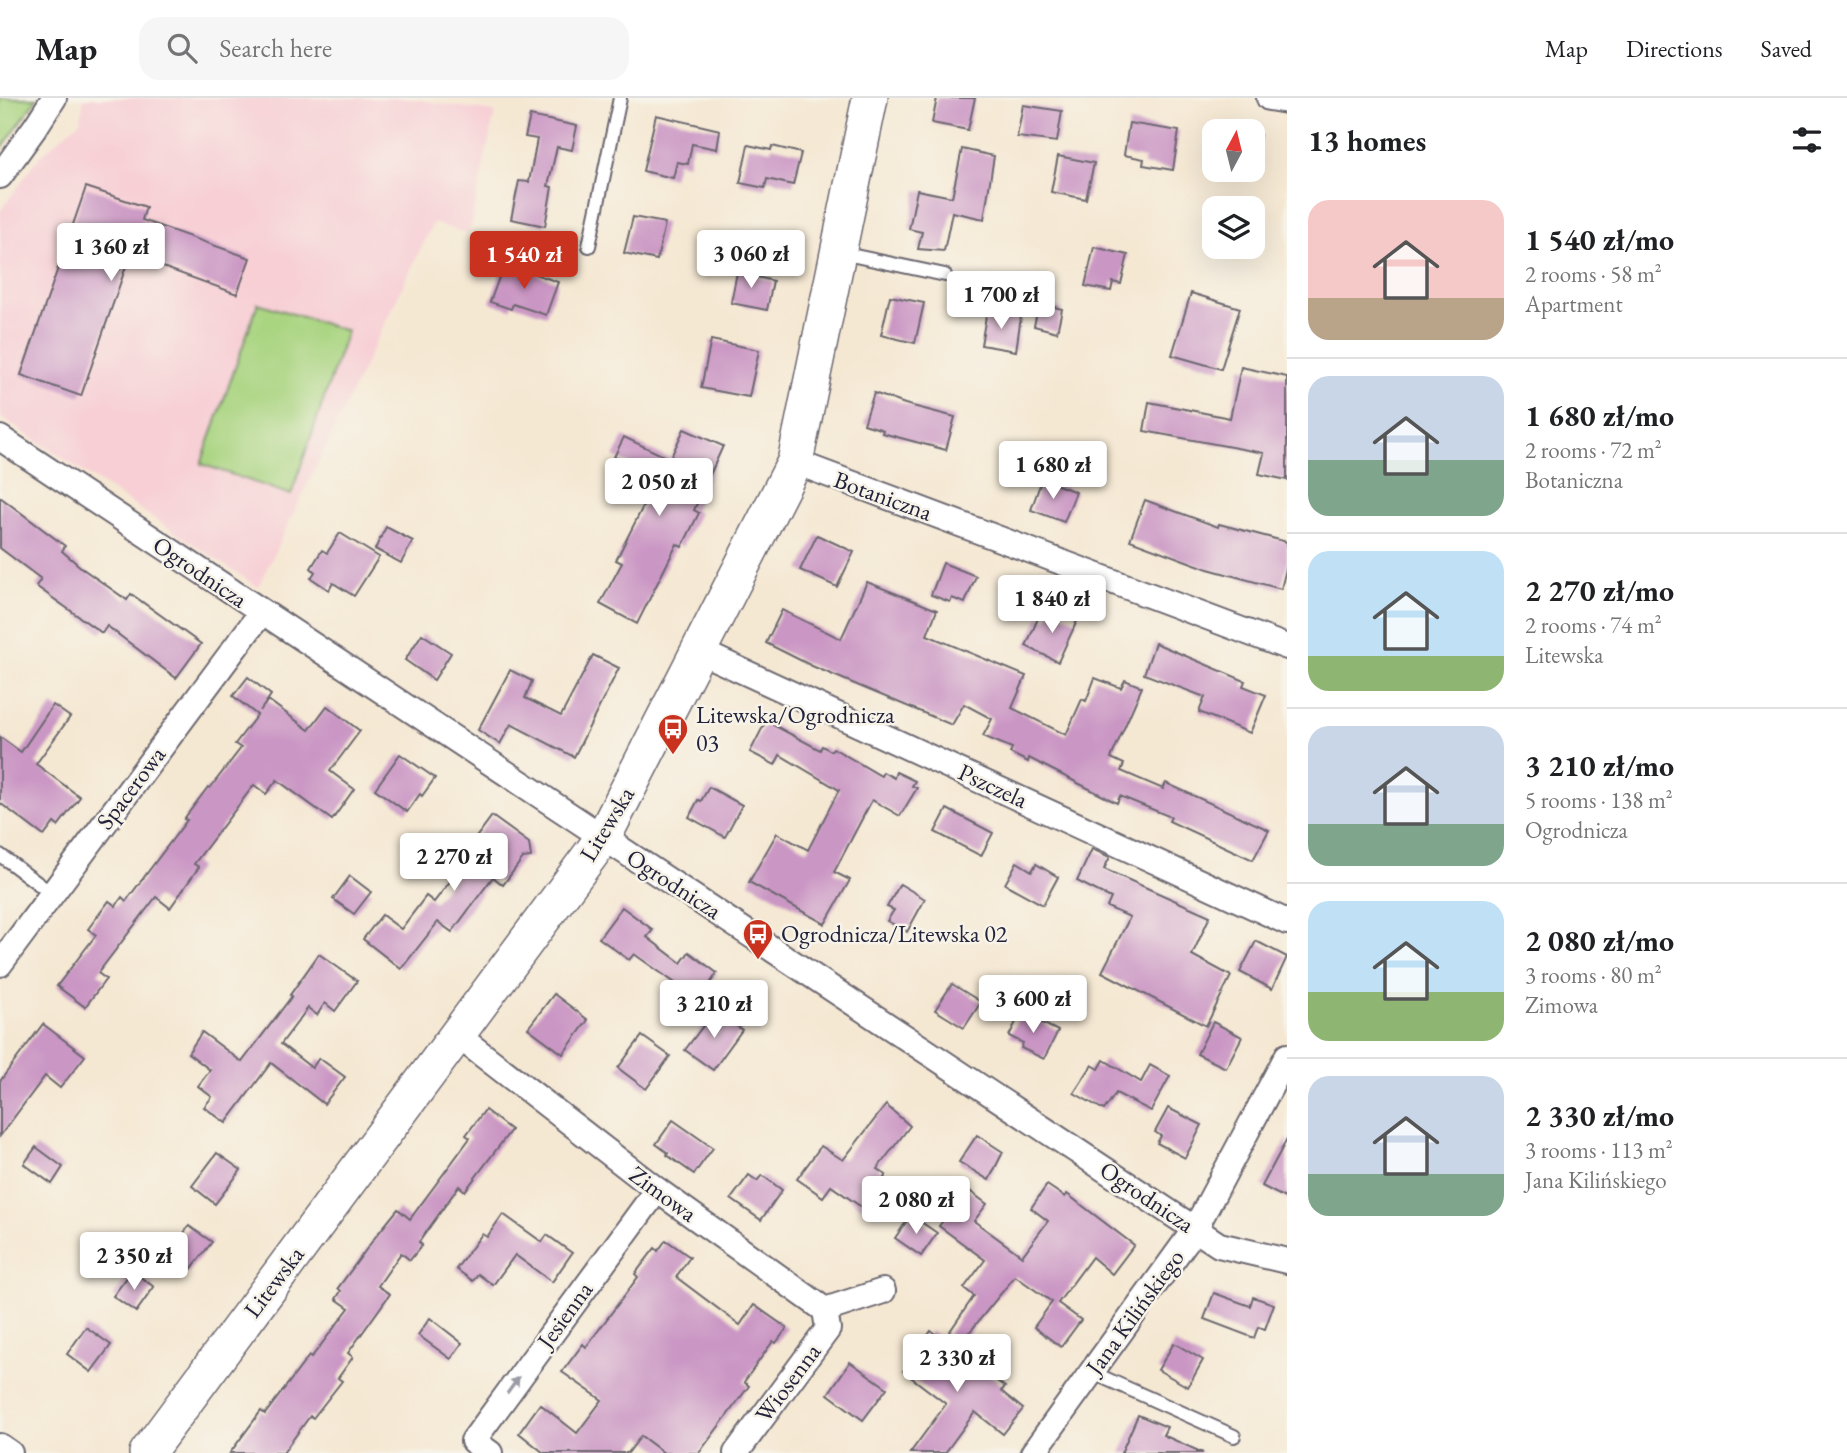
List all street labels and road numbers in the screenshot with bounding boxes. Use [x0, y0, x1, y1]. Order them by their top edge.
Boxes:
street label: Botaniczna [830, 464, 937, 528]
street label: Ogrodnicza [147, 529, 254, 615]
street label: Spacerowa [89, 739, 172, 836]
street label: Pszczela [954, 756, 1033, 815]
street label: Litewska [572, 780, 641, 867]
street label: Ogrodnicza [621, 841, 728, 926]
street label: Ogrodnicza [1094, 1154, 1201, 1240]
street label: Zimowa [623, 1159, 704, 1229]
street label: Litewska [237, 1239, 311, 1324]
street label: Jana Kilińskiego [1077, 1243, 1191, 1382]
street label: Jesienna [529, 1275, 600, 1356]
street label: Wiosenna [748, 1337, 828, 1428]

